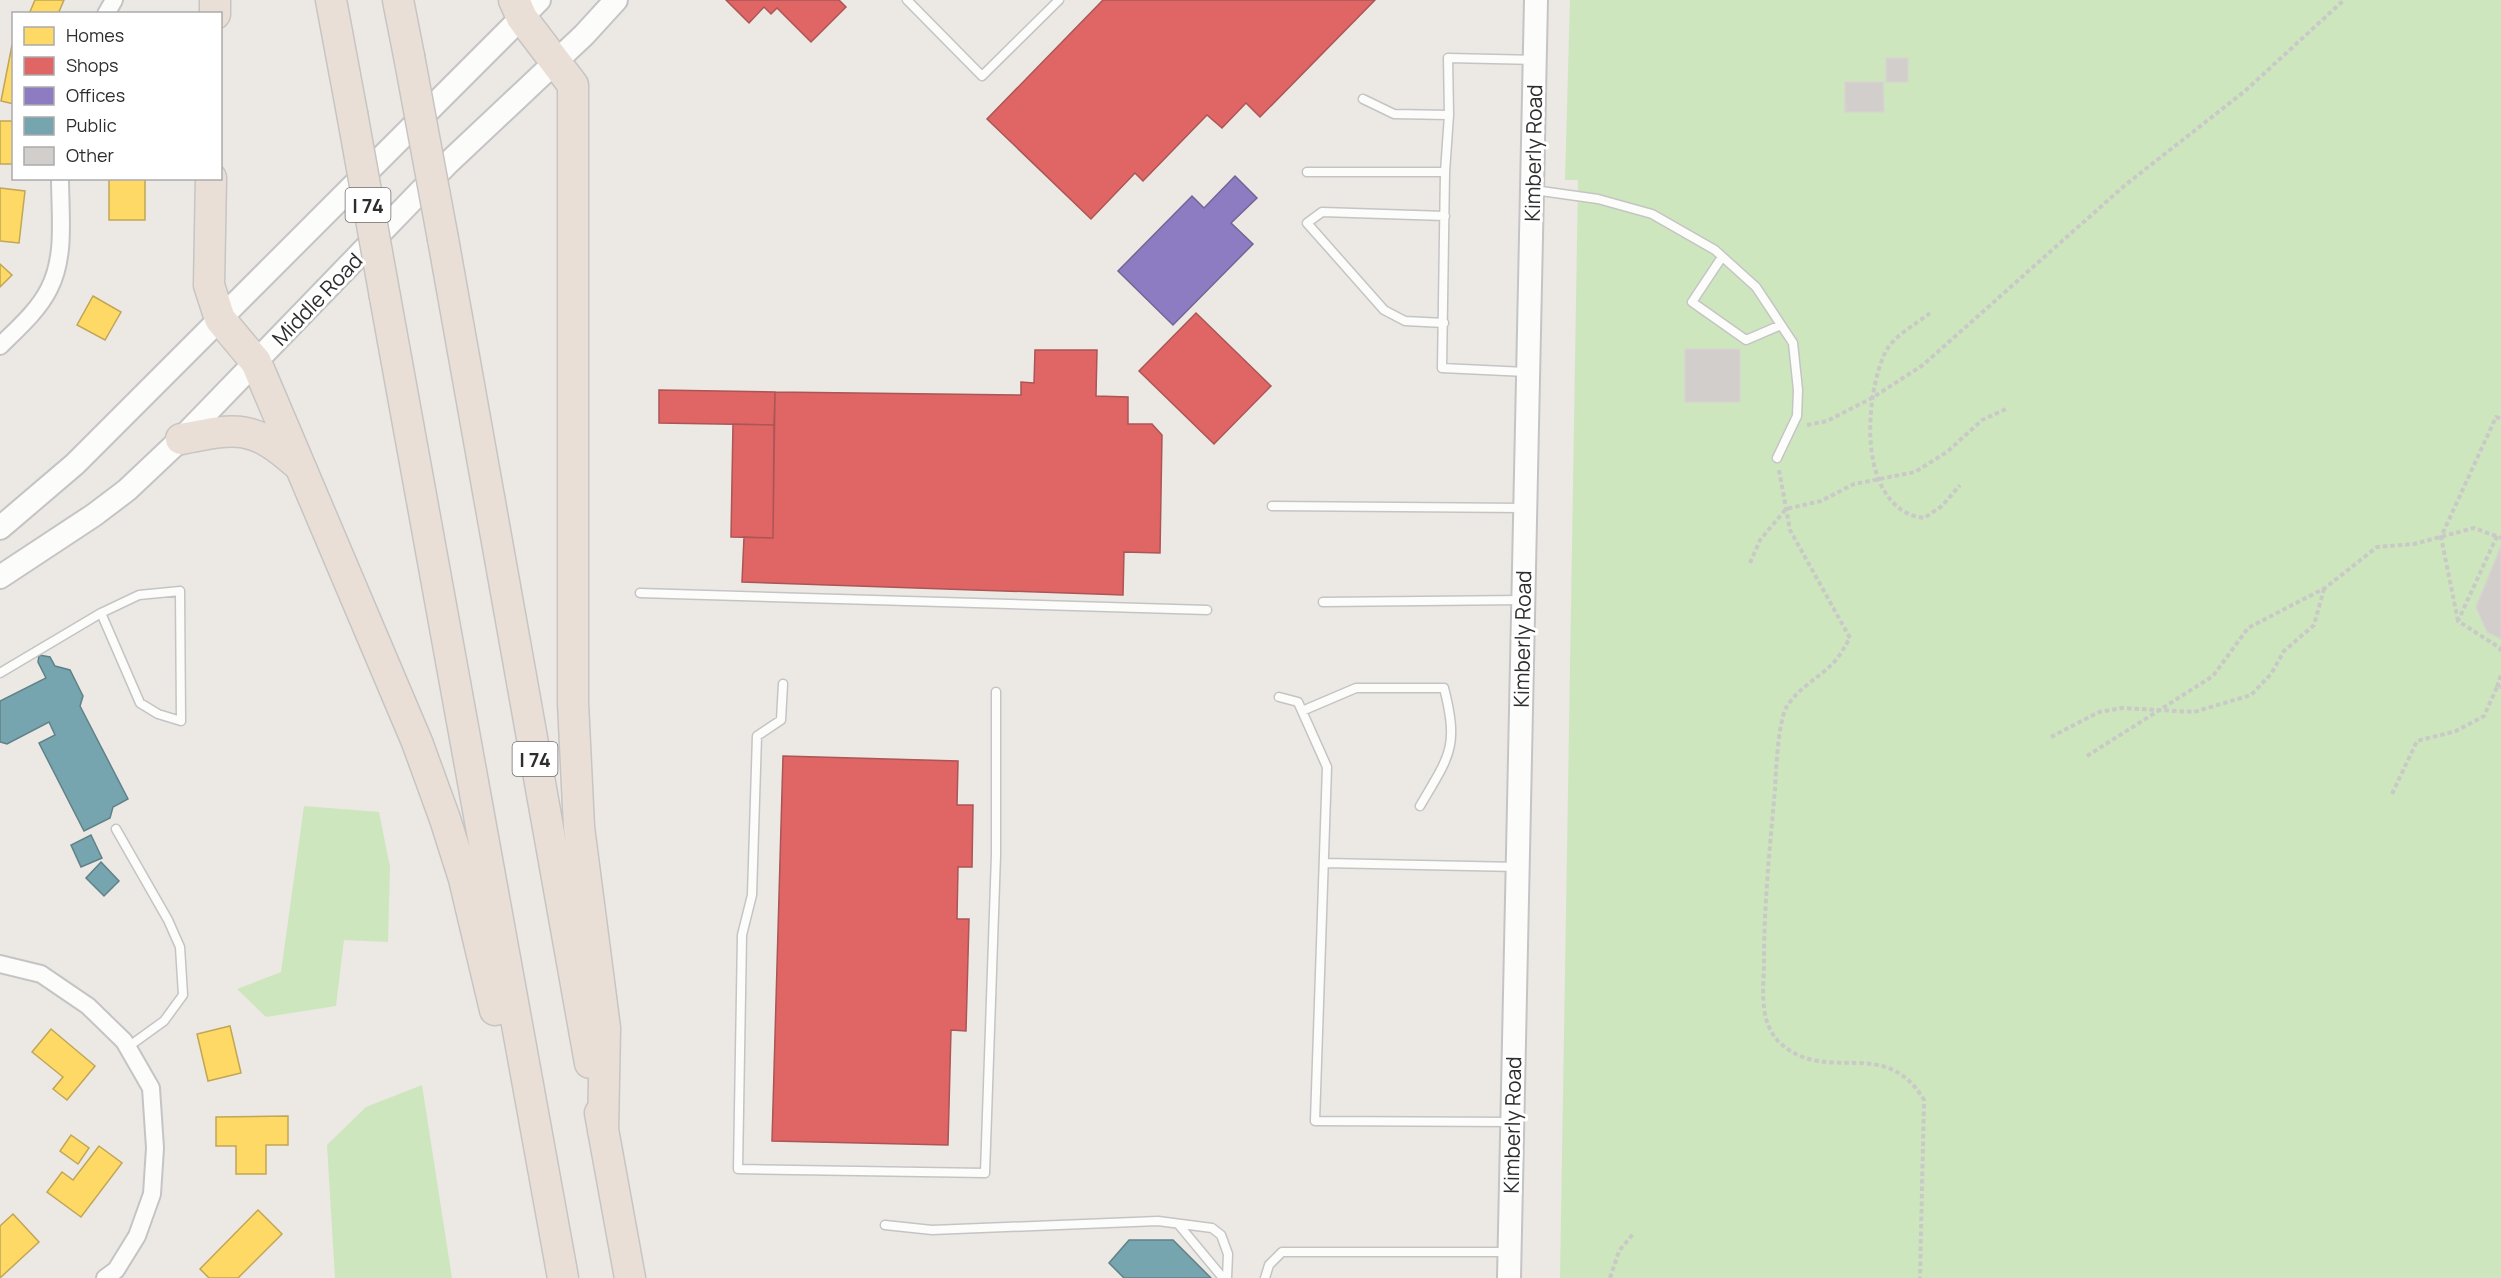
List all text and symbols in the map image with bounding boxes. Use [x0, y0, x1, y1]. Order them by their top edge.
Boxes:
legend [12, 12, 222, 180]
text: Homes [66, 23, 124, 47]
text: Shops [66, 53, 118, 77]
text: Offices [66, 83, 125, 107]
street label: Kimberly Road [1518, 84, 1548, 222]
text: Public [66, 113, 117, 137]
text: Other [66, 143, 114, 167]
road number: I 74 [346, 188, 391, 222]
street label: Middle Road [266, 247, 368, 351]
street label: Kimberly Road [1507, 570, 1537, 708]
road number: I 74 [512, 742, 558, 776]
street label: Kimberly Road [1497, 1056, 1527, 1194]

